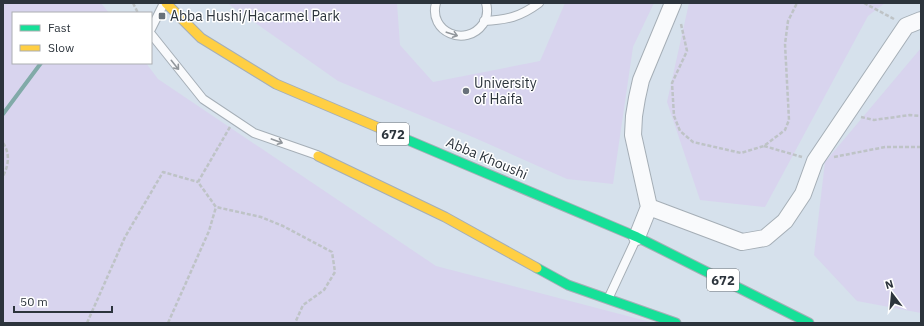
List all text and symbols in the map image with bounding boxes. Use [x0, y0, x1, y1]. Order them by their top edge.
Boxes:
place label: Abba Hushi/Hacarmel Park [170, 7, 340, 25]
marker: Abba Hushi/Hacarmel Park [157, 11, 167, 21]
legend [12, 12, 152, 64]
text: Fast [48, 20, 71, 35]
one-way arrow [446, 30, 458, 38]
text: Slow [48, 40, 74, 55]
one-way arrow [171, 59, 180, 70]
place label: University of Haifa [474, 74, 537, 108]
marker: University of Haifa [461, 86, 471, 96]
road number: 672 [377, 123, 409, 145]
street label: Abba Khoushi [443, 133, 531, 183]
one-way arrow [271, 138, 283, 146]
road number: 672 [707, 269, 739, 291]
north arrow [872, 274, 912, 314]
text: N [883, 277, 895, 292]
scale bar [14, 288, 112, 314]
text: 50 m [20, 294, 48, 309]

